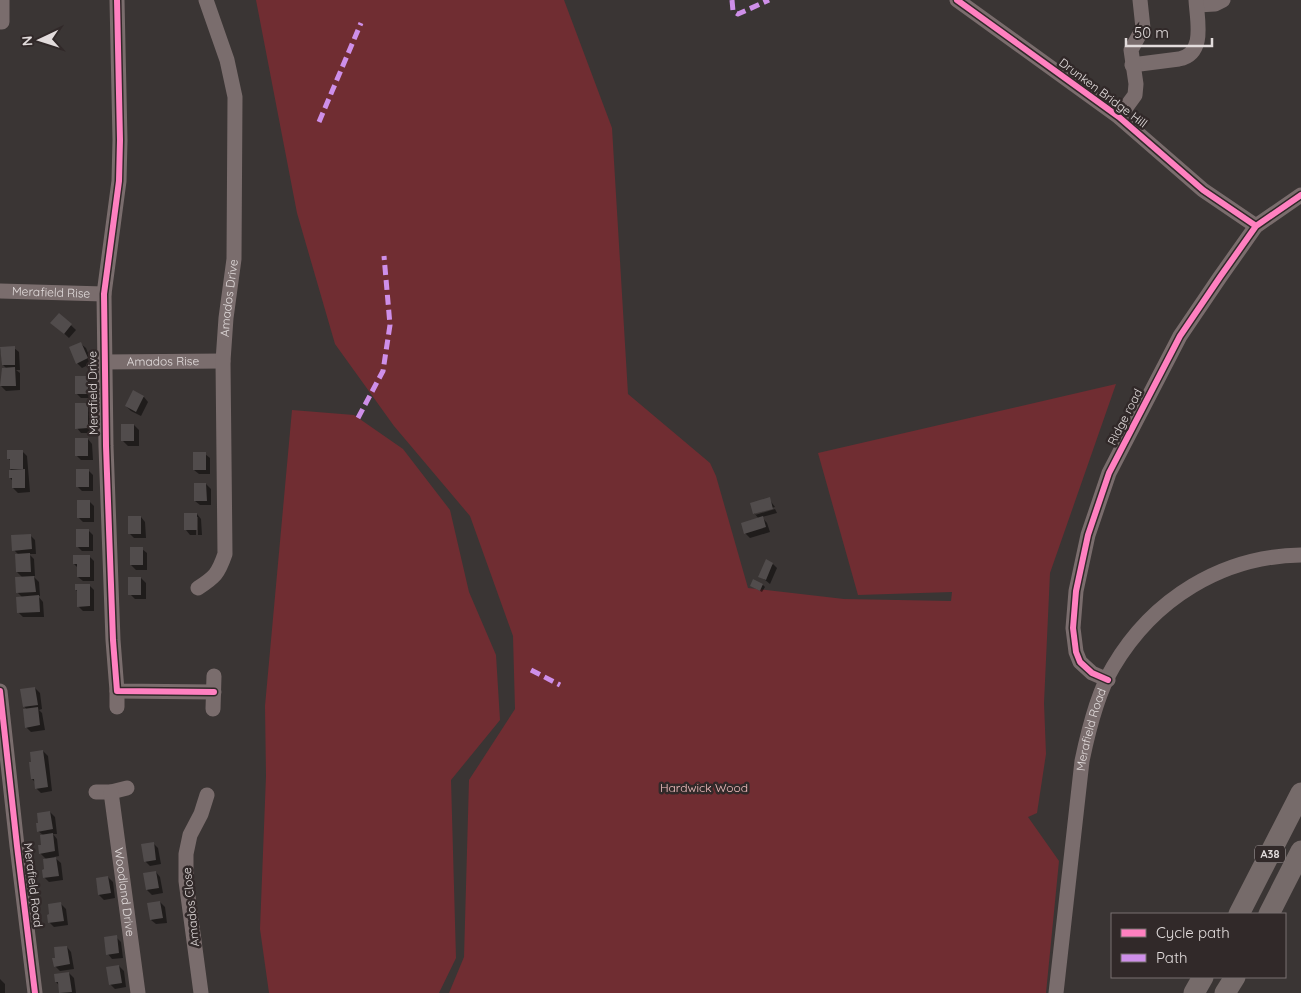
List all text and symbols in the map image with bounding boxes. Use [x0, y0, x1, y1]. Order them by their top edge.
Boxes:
north arrow [15, 15, 65, 65]
scale bar [1126, 15, 1212, 47]
text: 50 m [1134, 23, 1169, 42]
text: N [18, 35, 36, 47]
street label: Drunken Bridge Hill [1056, 55, 1150, 131]
street label: Amados Drive [217, 258, 241, 337]
street label: Merafield Rise [12, 283, 91, 301]
street label: Merafield Drive [84, 351, 101, 435]
street label: Amados Rise [127, 353, 200, 369]
street label: Ridge road [1104, 386, 1145, 448]
street label: Merafield Road [1073, 686, 1109, 772]
park label: Hardwick Wood [660, 780, 748, 795]
street label: Merafield Road [21, 842, 46, 928]
road number: A38 [1255, 846, 1285, 862]
street label: Woodland Drive [112, 847, 138, 938]
street label: Amados Close [179, 867, 202, 947]
legend [1111, 913, 1286, 978]
text: Cycle path [1156, 923, 1230, 942]
text: Path [1156, 948, 1188, 967]

